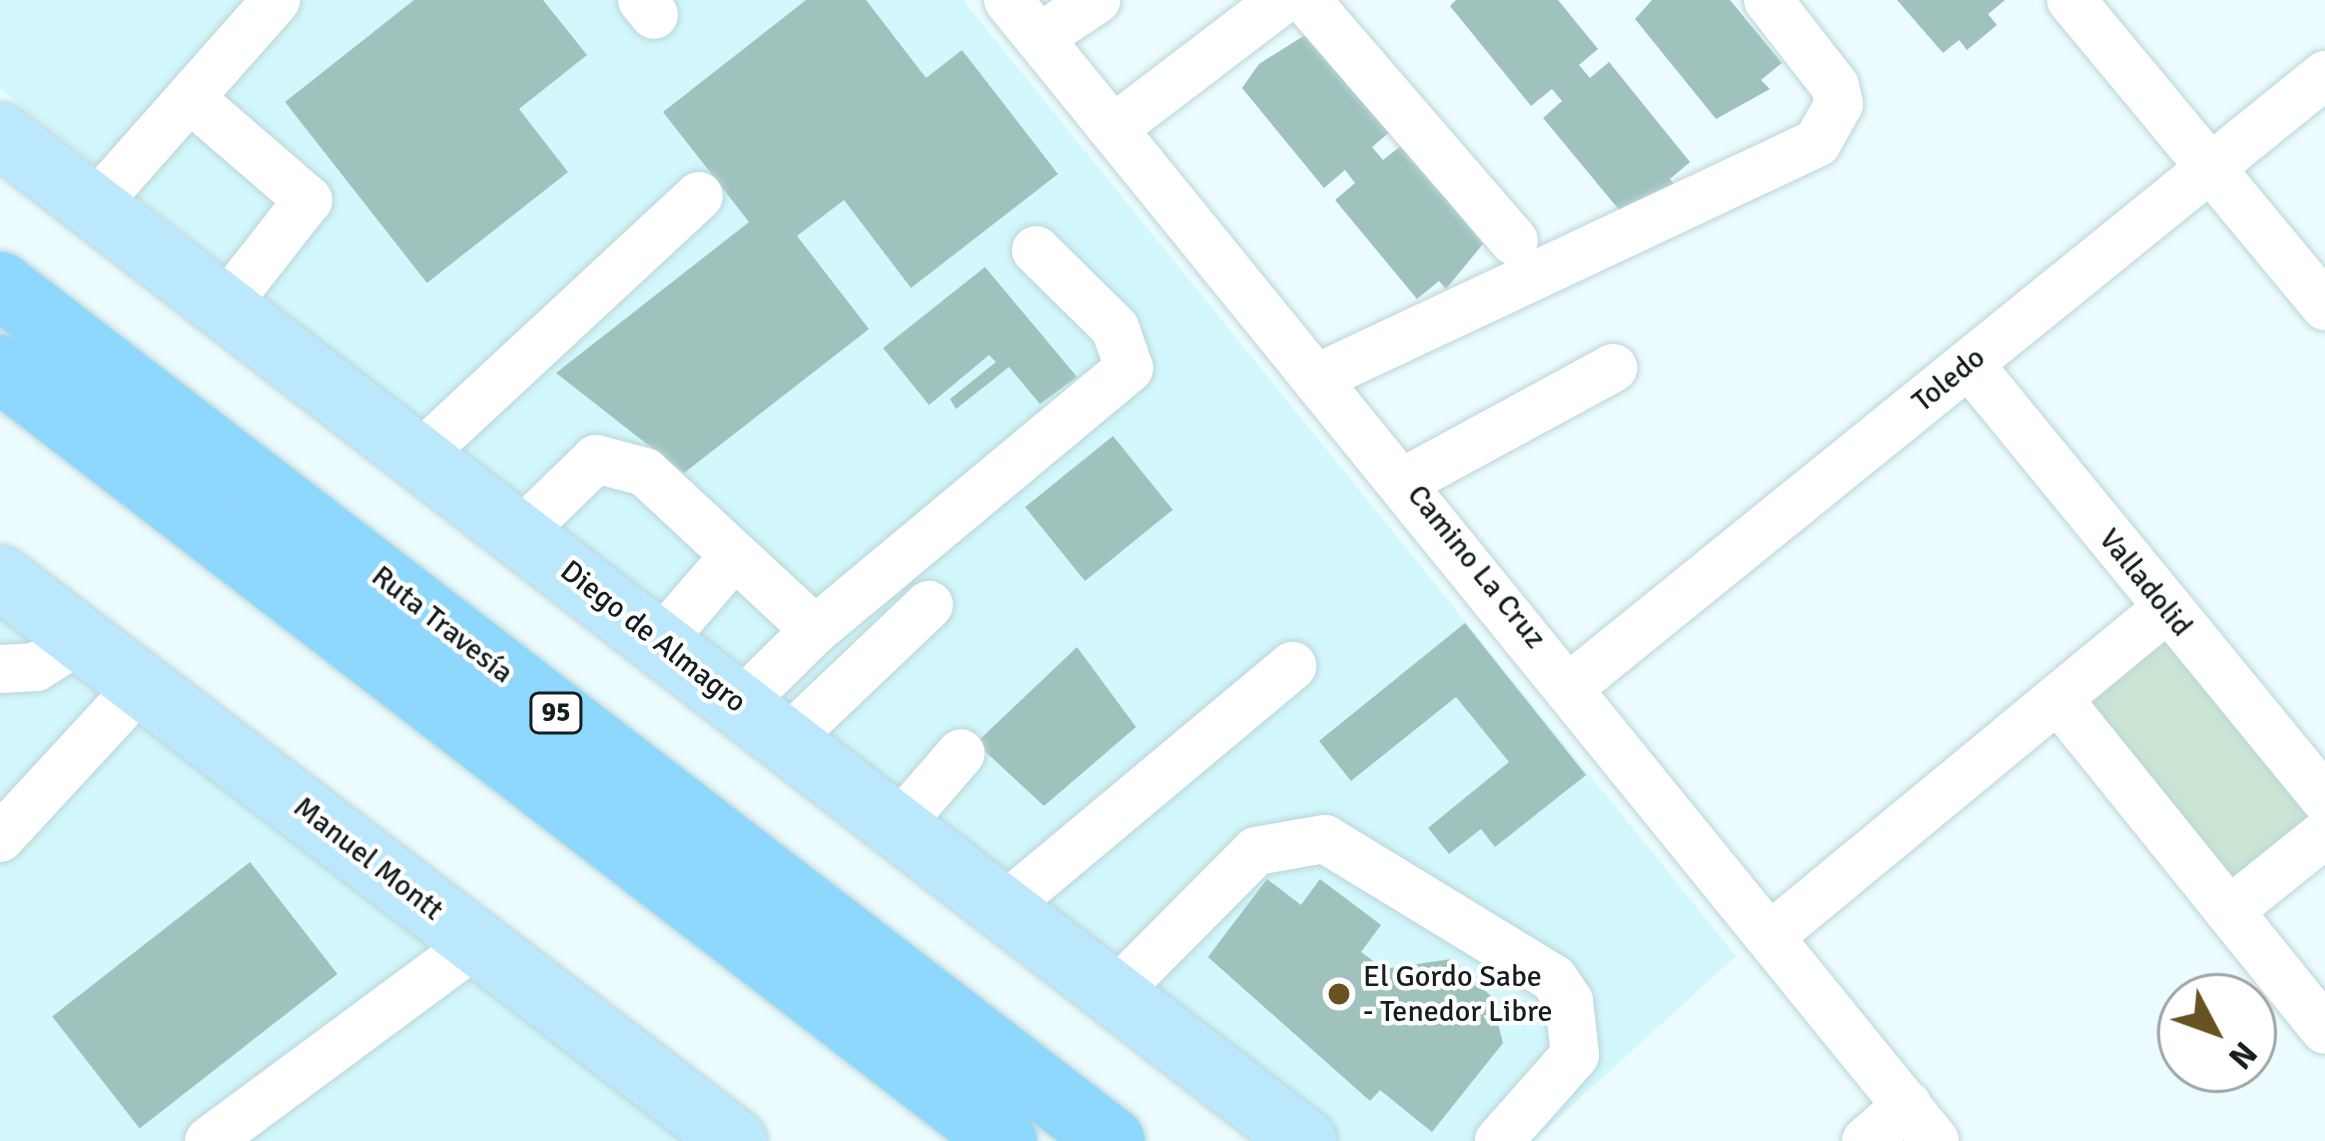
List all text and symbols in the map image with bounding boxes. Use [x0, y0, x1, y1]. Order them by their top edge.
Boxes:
street label: Toledo [1905, 340, 1993, 420]
street label: Camino La Cruz [1399, 478, 1553, 656]
street label: Valladolid [2091, 522, 2199, 644]
street label: Diego de Almagro [553, 553, 753, 721]
street label: Ruta Travesía [364, 559, 520, 691]
road number: 95 [529, 692, 583, 734]
street label: Manuel Montt [286, 789, 450, 929]
place label: El Gordo Sabe - Tenedor Libre [1363, 959, 1552, 1030]
north arrow [2157, 973, 2277, 1093]
marker: El Gordo Sabe - Tenedor Libre [1326, 981, 1352, 1007]
text: N [2219, 1033, 2265, 1077]

